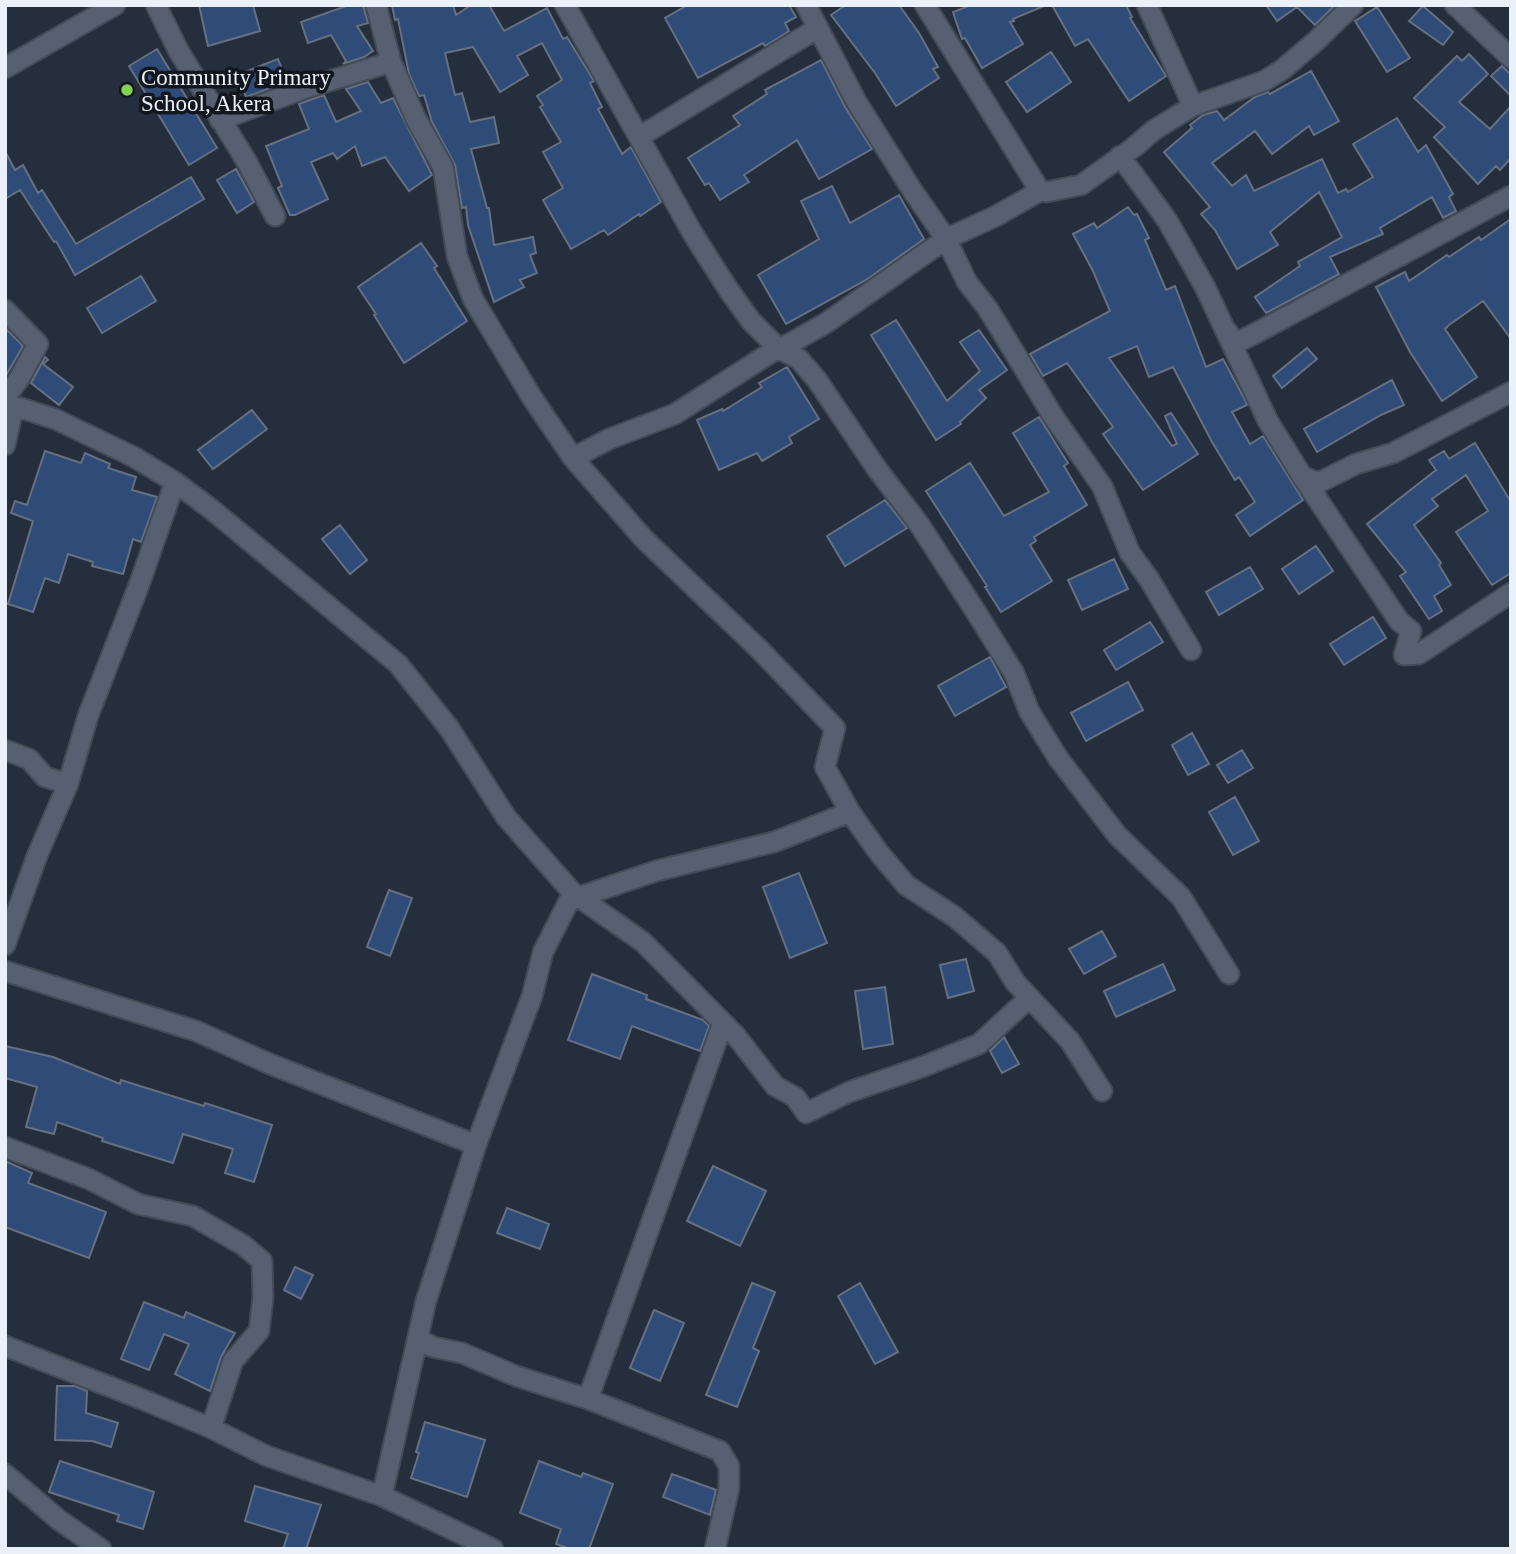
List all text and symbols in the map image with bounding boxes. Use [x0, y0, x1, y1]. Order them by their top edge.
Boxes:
place label: Community Primary School, Akera [141, 65, 331, 116]
marker: Community Primary School, Akera [119, 82, 135, 98]

